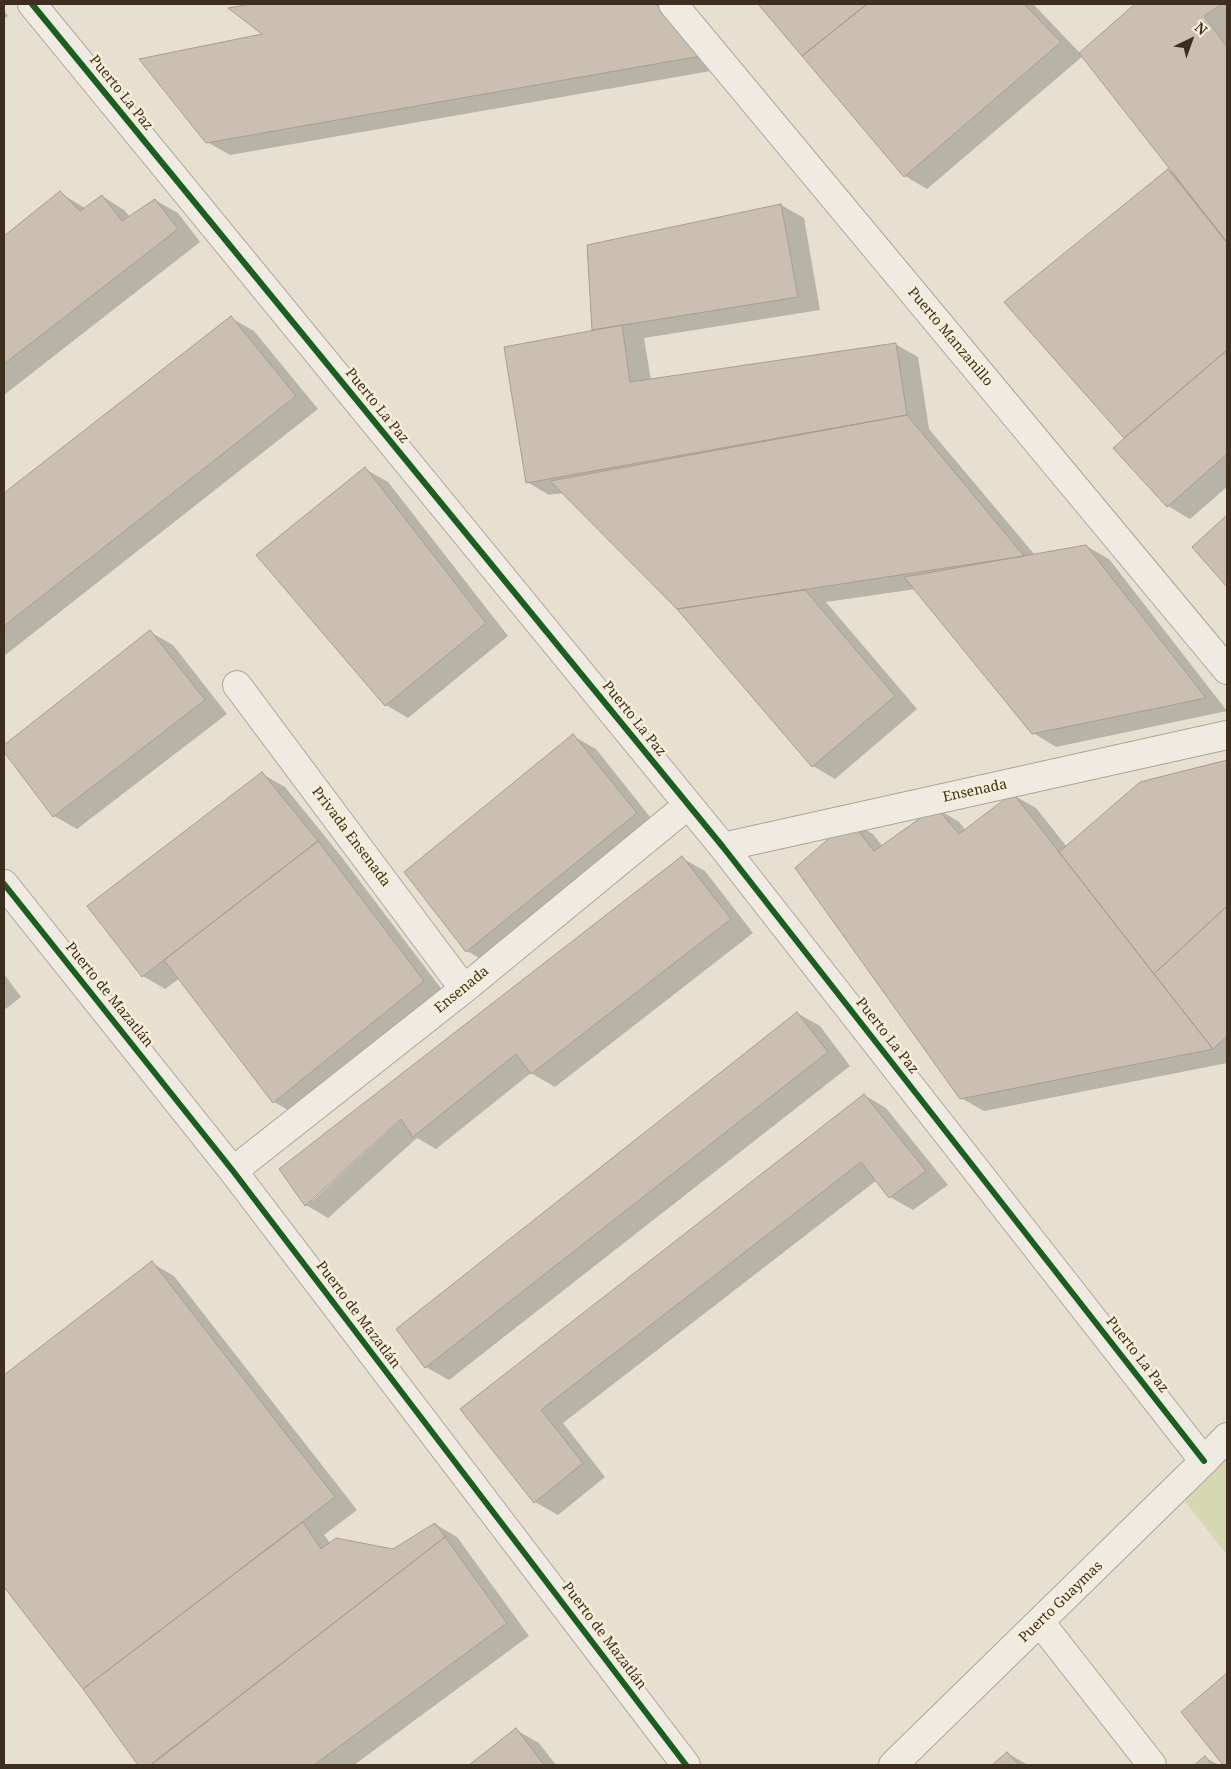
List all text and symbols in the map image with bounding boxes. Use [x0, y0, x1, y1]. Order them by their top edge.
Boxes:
north arrow [1166, 15, 1216, 65]
text: N [1191, 18, 1212, 39]
street label: Puerto La Paz [86, 52, 156, 134]
street label: Puerto Manzanillo [904, 284, 996, 390]
street label: Puerto La Paz [342, 365, 412, 447]
street label: Puerto La Paz [599, 678, 669, 760]
street label: Ensenada [941, 776, 1009, 806]
street label: Privada Ensenada [308, 784, 394, 890]
street label: Puerto de Mazatlán [62, 939, 156, 1051]
street label: Ensenada [431, 963, 493, 1017]
street label: Puerto La Paz [852, 995, 922, 1077]
street label: Puerto de Mazatlán [312, 1258, 404, 1372]
street label: Puerto La Paz [1102, 1314, 1172, 1396]
street label: Puerto Guaymas [1016, 1558, 1106, 1646]
street label: Puerto de Mazatlán [558, 1579, 650, 1693]

